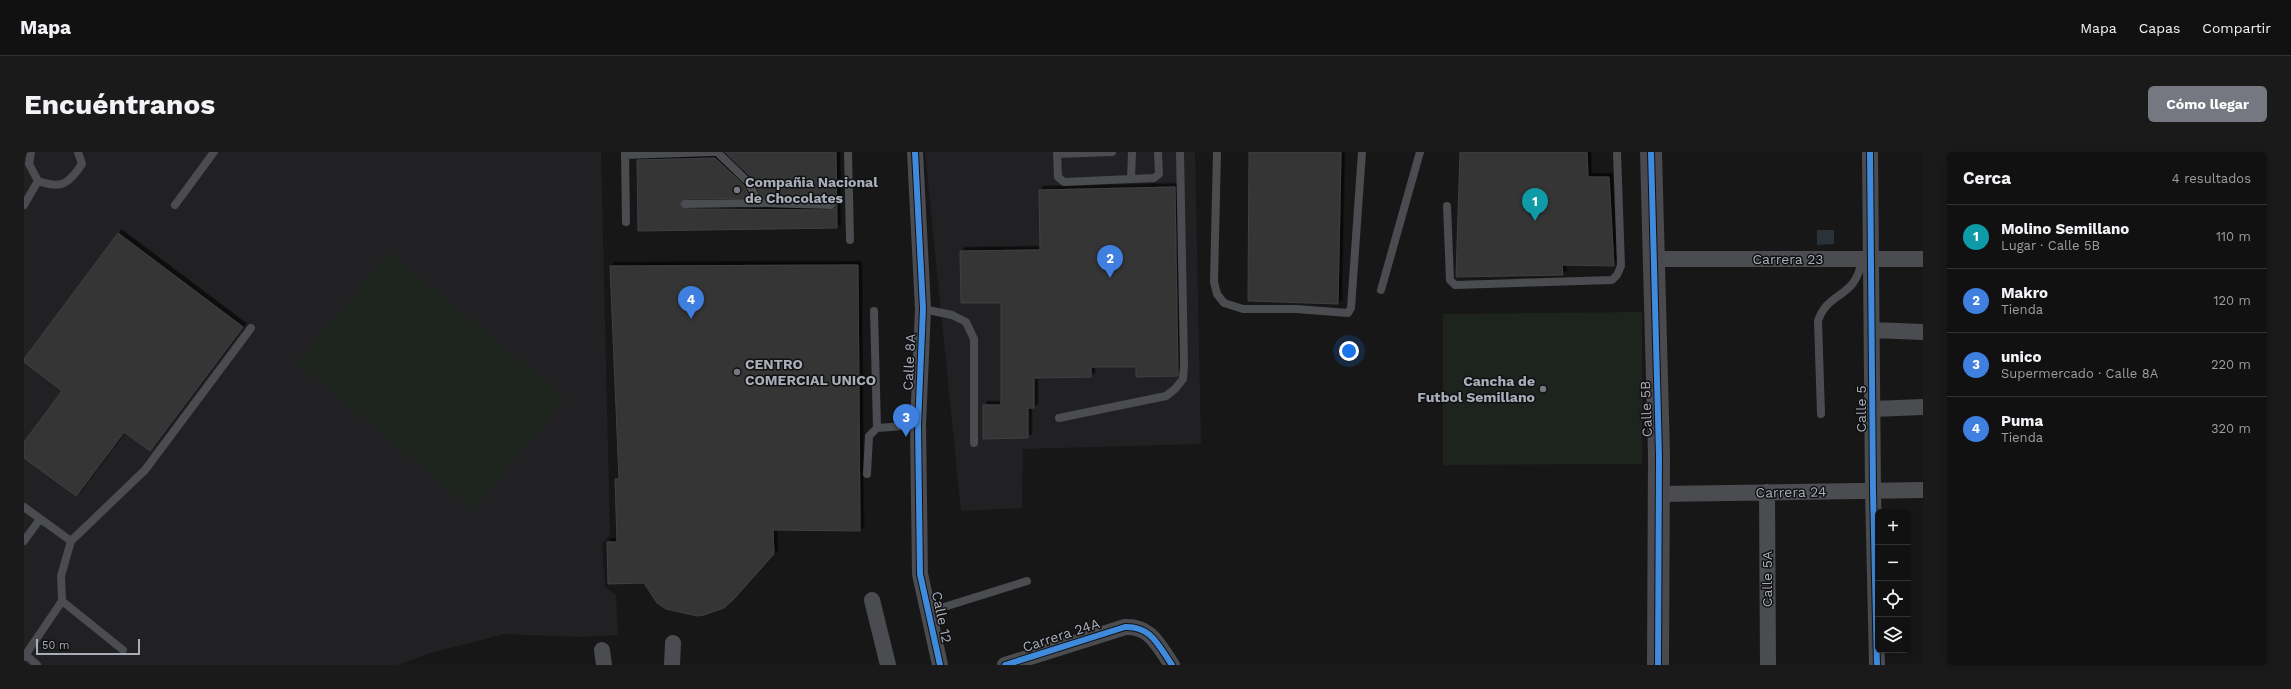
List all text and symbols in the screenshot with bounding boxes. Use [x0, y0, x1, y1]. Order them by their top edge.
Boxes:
text: Mapa [20, 16, 71, 39]
text: Mapa [2080, 20, 2117, 36]
text: Capas [2139, 20, 2180, 36]
text: Compartir [2202, 20, 2271, 36]
button: Cómo llegar [2148, 86, 2267, 122]
text: Encuéntranos [24, 88, 215, 121]
text: Cerca [1963, 168, 2011, 188]
text: 4 resultados [2172, 171, 2251, 186]
place label: Compañia Nacional de Chocolates [745, 174, 878, 206]
marker: Compañia Nacional de Chocolates [732, 185, 742, 195]
pin: 1 [1522, 188, 1548, 221]
text: Molino Semillano [2001, 220, 2129, 238]
text: 1 [1973, 229, 1979, 244]
text: 110 m [2216, 229, 2251, 244]
text: Lugar · Calle 5B [2001, 238, 2100, 253]
pin: 2 [1097, 245, 1123, 278]
street label: Carrera 23 [1752, 251, 1824, 267]
text: Makro [2001, 284, 2048, 302]
pin: 4 [678, 286, 704, 319]
text: 2 [1972, 293, 1980, 308]
text: 120 m [2213, 293, 2251, 308]
text: Tienda [2001, 302, 2043, 317]
street label: Calle 8A [900, 333, 918, 391]
your location [1339, 341, 1359, 361]
text: unico [2001, 348, 2041, 366]
place label: CENTRO COMERCIAL UNICO [745, 356, 876, 388]
text: 3 [1972, 357, 1980, 372]
text: 220 m [2211, 357, 2251, 372]
text: Supermercado · Calle 8A [2001, 366, 2158, 381]
marker: CENTRO COMERCIAL UNICO [732, 367, 742, 377]
place label: Cancha de Futbol Semillano [1417, 373, 1535, 405]
street label: Calle 5B [1637, 381, 1655, 437]
marker: Cancha de Futbol Semillano [1538, 384, 1548, 394]
street label: Calle 5 [1853, 385, 1869, 433]
pin: 3 [893, 404, 919, 437]
text: Puma [2001, 412, 2043, 430]
text: 4 [1972, 421, 1980, 436]
text: 320 m [2211, 421, 2251, 436]
text: Tienda [2001, 430, 2043, 445]
street label: Carrera 24 [1755, 483, 1827, 501]
map controls [1875, 509, 1911, 653]
button: + [1875, 509, 1911, 545]
button: − [1875, 545, 1911, 581]
street label: Calle 5A [1759, 551, 1775, 607]
button: locate [1875, 581, 1911, 617]
street label: Calle 12 [929, 590, 955, 644]
street label: Carrera 24A [1020, 615, 1102, 655]
button: layers [1875, 617, 1911, 653]
scale bar [36, 637, 140, 656]
text: 50 m [42, 639, 69, 652]

